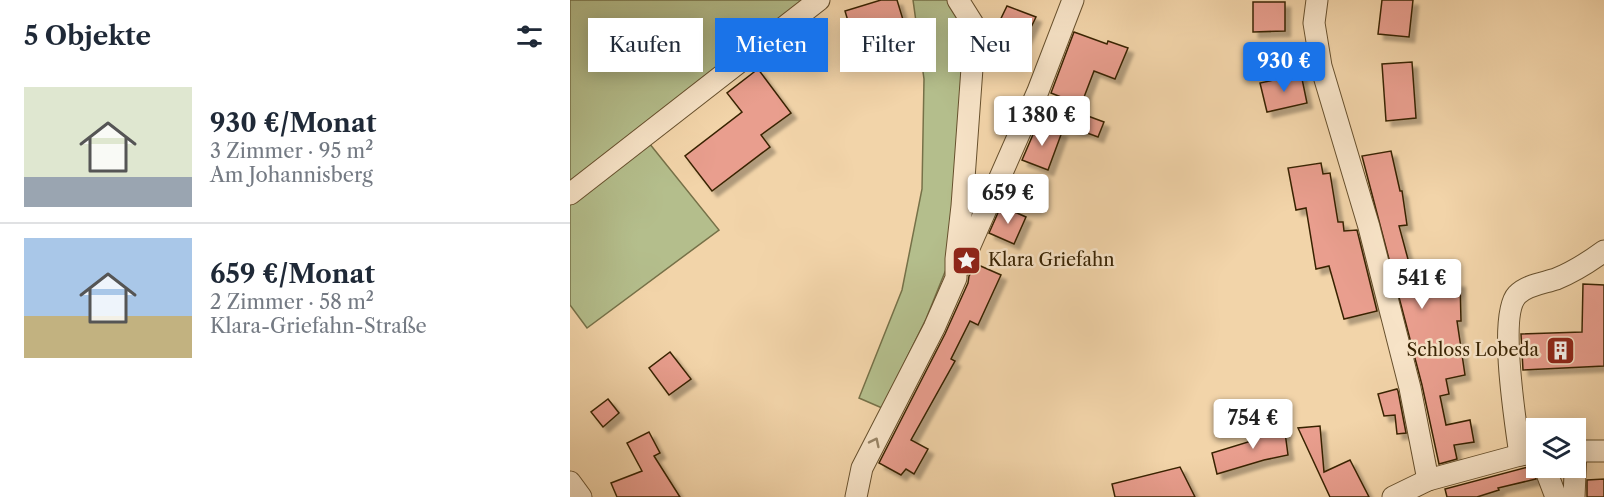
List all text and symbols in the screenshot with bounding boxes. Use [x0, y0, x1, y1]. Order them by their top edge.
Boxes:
chip: Kaufen [588, 18, 703, 72]
chip: Mieten [715, 18, 828, 72]
chip: Filter [840, 18, 936, 72]
chip: Neu [948, 18, 1032, 72]
text: 5 Objekte [24, 20, 151, 52]
icon: filters [513, 20, 546, 53]
pin: 930 € [1242, 42, 1326, 93]
text: 930 € [1257, 49, 1311, 73]
pin: 1 380 € [987, 96, 1097, 147]
text: 1 380 € [1008, 103, 1076, 127]
text: 930 €/Monat [210, 107, 376, 139]
icon: home [72, 111, 144, 183]
text: 3 Zimmer · 95 m² [210, 139, 373, 163]
text: Am Johannisberg [210, 163, 373, 187]
pin: 659 € [966, 174, 1050, 225]
text: 659 € [982, 181, 1034, 205]
place icon: Klara Griefahn [951, 244, 983, 276]
place label: Klara Griefahn [988, 249, 1115, 271]
text: 659 €/Monat [210, 258, 375, 290]
pin: 541 € [1380, 259, 1464, 310]
icon: home [72, 262, 144, 334]
text: 541 € [1397, 266, 1447, 290]
text: 2 Zimmer · 58 m² [210, 290, 374, 314]
text: Klara-Griefahn-Straße [210, 314, 427, 338]
building icon: Schloss Lobeda [1544, 334, 1576, 366]
place label: Schloss Lobeda [1406, 339, 1539, 361]
pin: 754 € [1211, 399, 1295, 450]
text: 754 € [1228, 406, 1278, 430]
map controls [1526, 418, 1586, 478]
button: layers [1526, 418, 1586, 478]
one-way arrow [867, 437, 879, 448]

